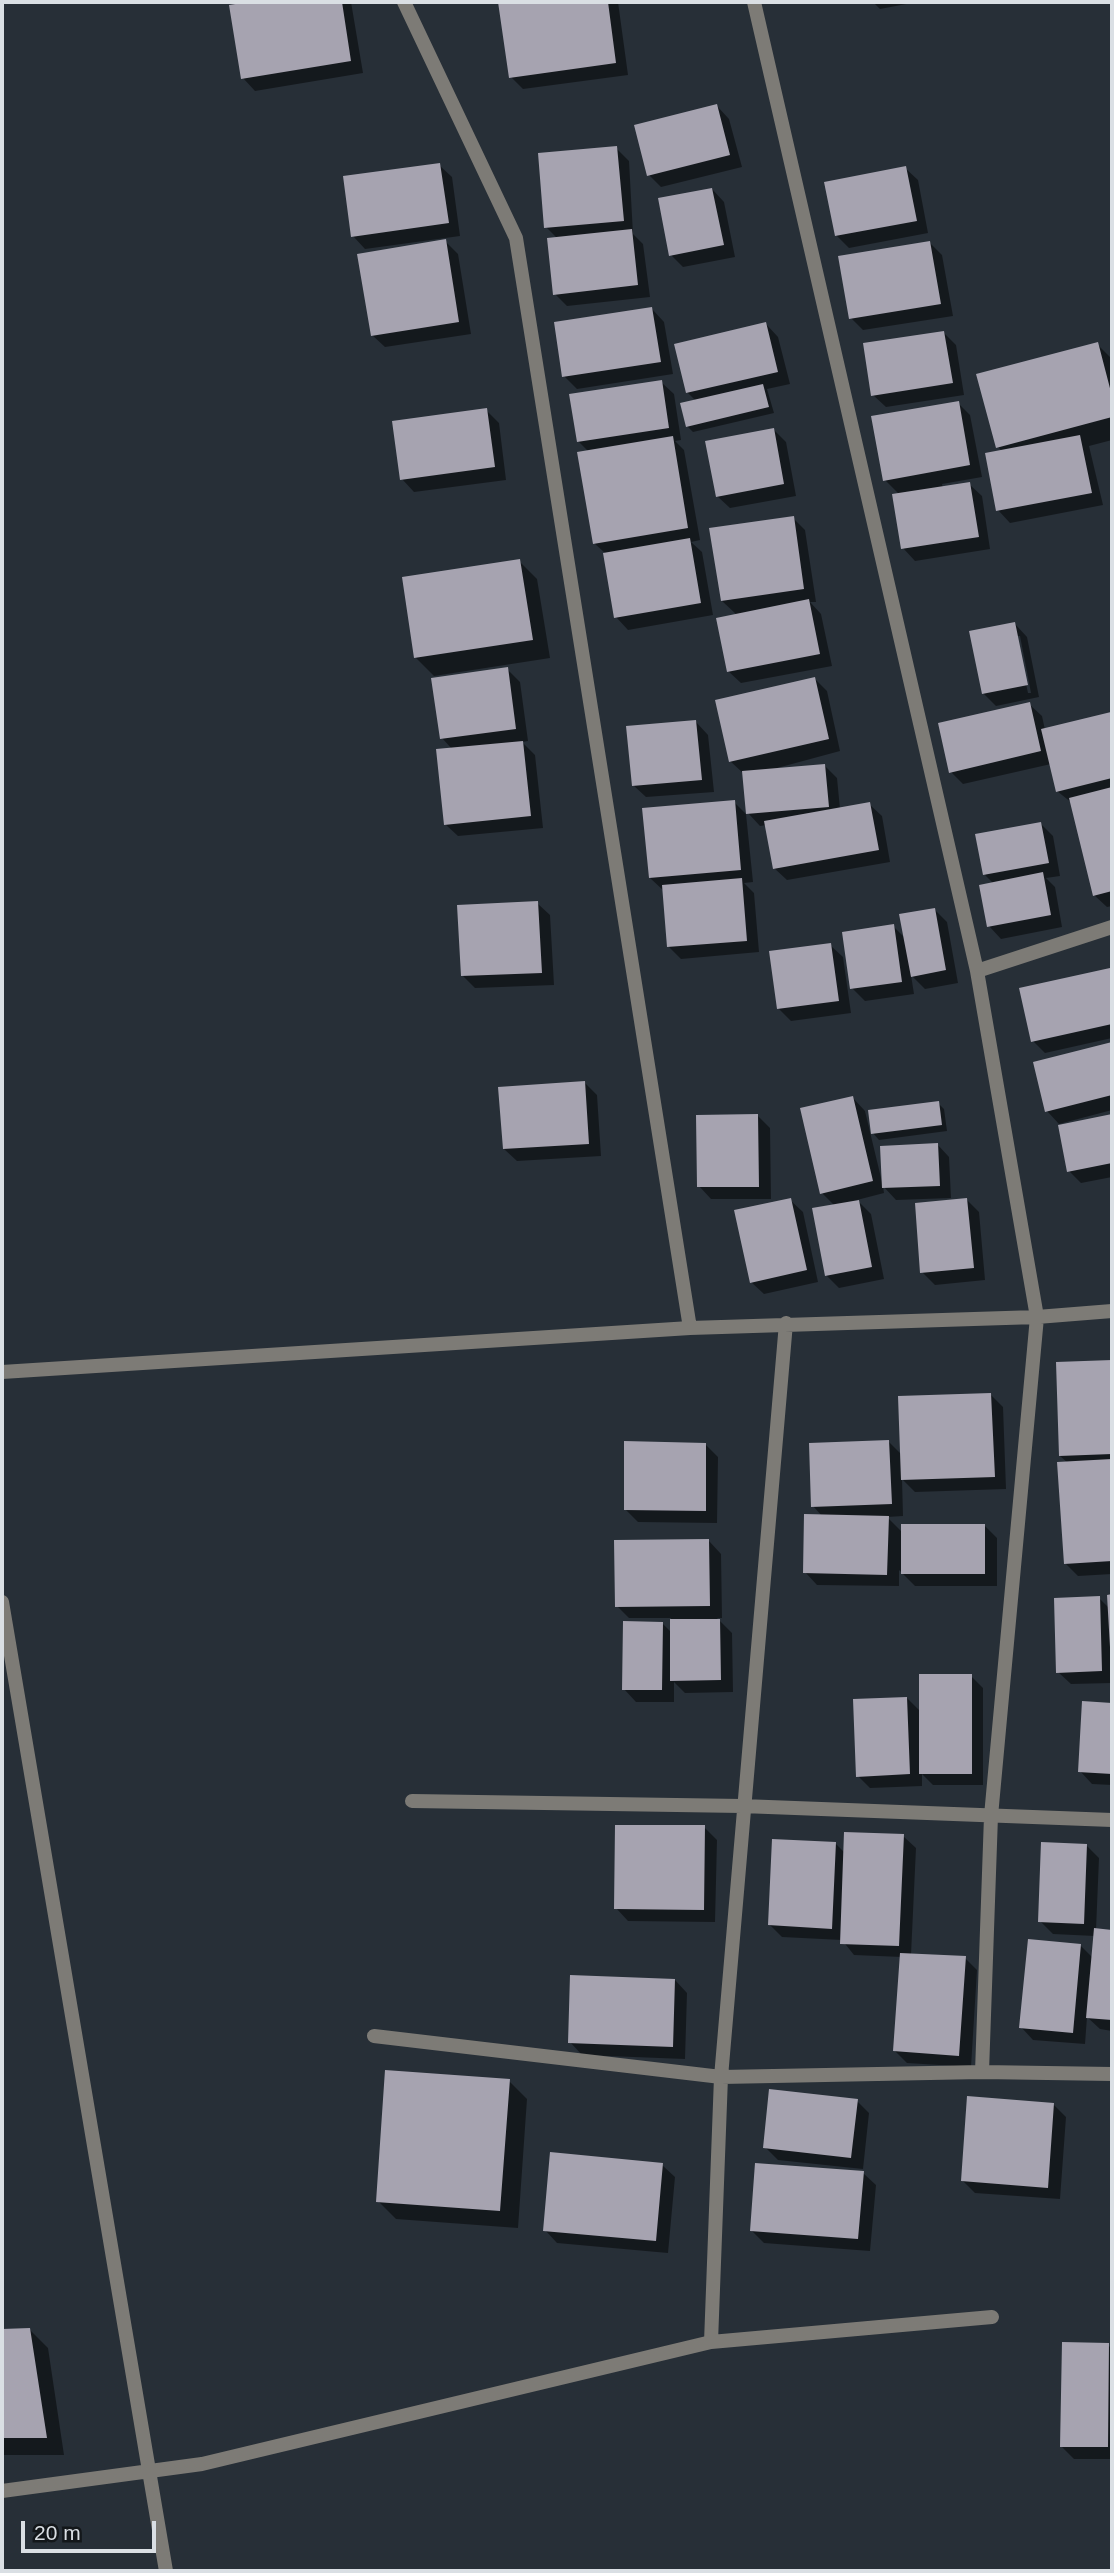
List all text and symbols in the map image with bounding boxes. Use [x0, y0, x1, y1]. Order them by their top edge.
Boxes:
scale bar [24, 2506, 159, 2550]
text: 20 m [34, 2521, 81, 2544]

